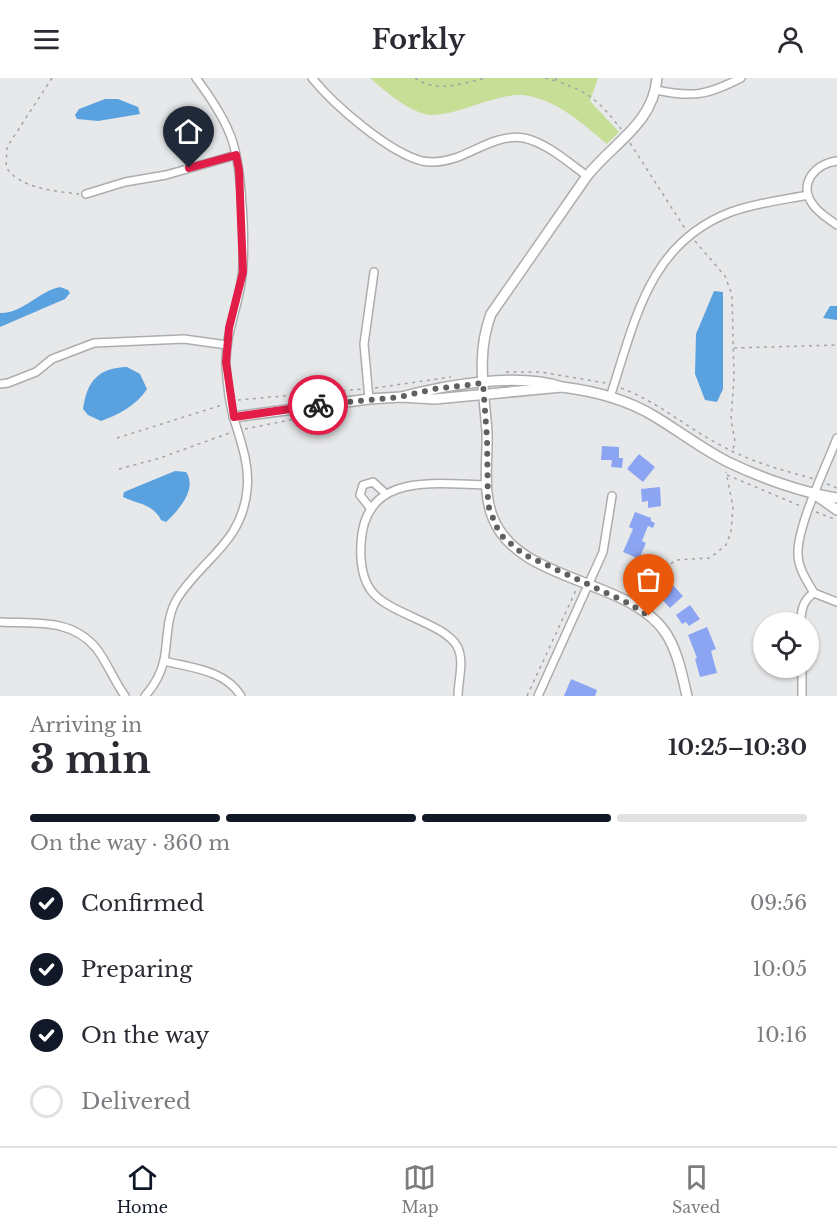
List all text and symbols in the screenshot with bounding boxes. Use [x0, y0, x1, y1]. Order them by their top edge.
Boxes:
icon: menu [30, 23, 63, 56]
text: Forkly [372, 23, 465, 56]
icon: person [774, 23, 807, 56]
pin [163, 106, 214, 168]
icon: home [172, 115, 205, 148]
courier [288, 375, 348, 435]
icon: bike [302, 389, 335, 422]
pin [623, 554, 674, 616]
icon: bag [632, 563, 665, 596]
map controls [753, 612, 819, 678]
button: locate [753, 612, 819, 678]
text: Arriving in [30, 713, 142, 737]
text: 10:25–10:30 [668, 734, 807, 761]
text: 3 min [30, 735, 151, 784]
text: On the way · 360 m [30, 831, 230, 855]
icon: check [30, 887, 63, 920]
text: Confirmed [81, 890, 204, 917]
text: 09:56 [750, 891, 807, 915]
icon: check [30, 953, 63, 986]
text: Preparing [81, 956, 192, 983]
text: 10:05 [752, 957, 807, 981]
icon: check [30, 1019, 63, 1052]
text: On the way [81, 1022, 209, 1049]
text: 10:16 [756, 1023, 807, 1047]
text: Delivered [81, 1088, 191, 1115]
tab: Home [117, 1161, 168, 1217]
tab: Map [401, 1161, 439, 1217]
tab: Saved [672, 1161, 720, 1217]

